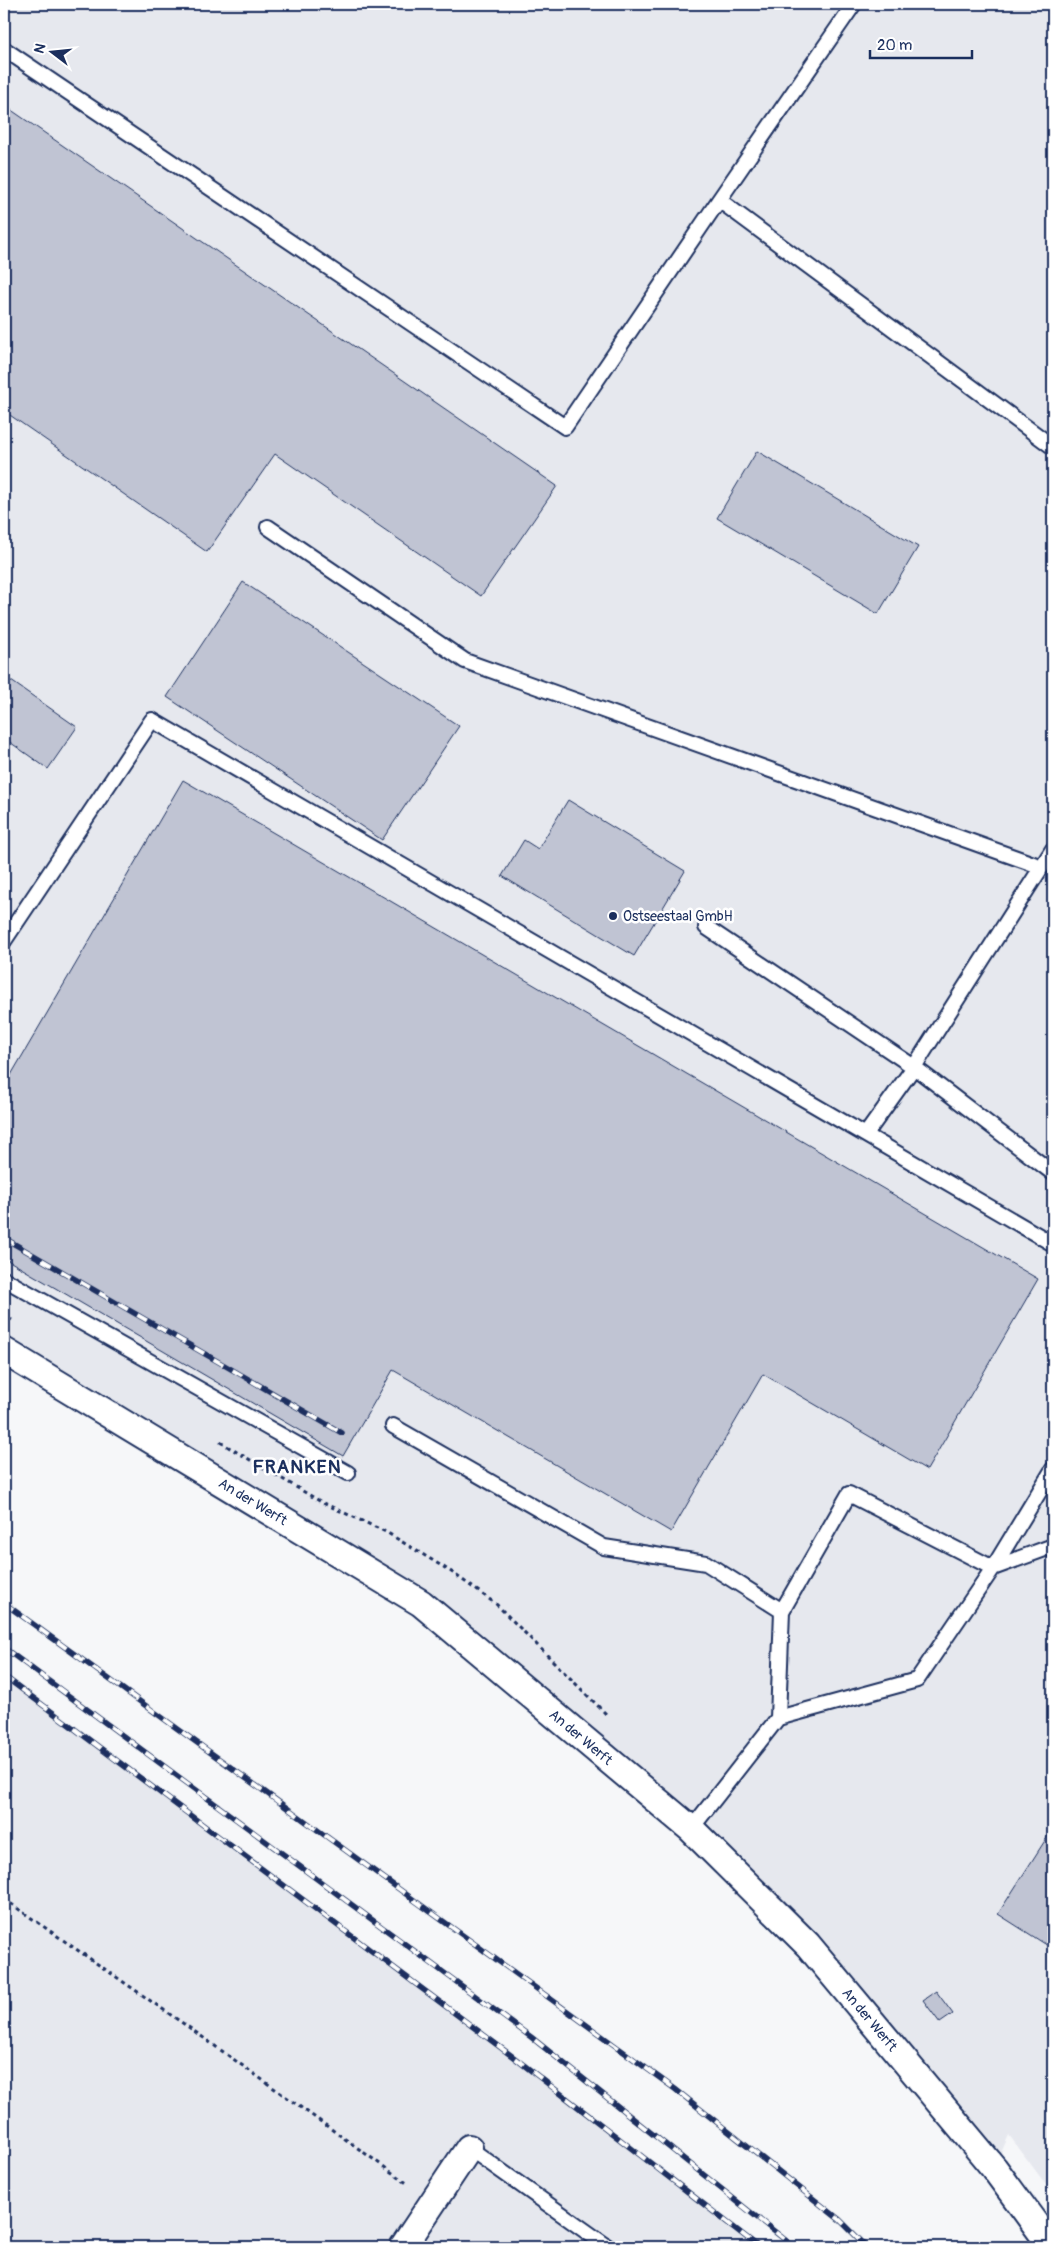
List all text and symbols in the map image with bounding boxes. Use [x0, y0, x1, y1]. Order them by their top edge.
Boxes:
north arrow [28, 28, 78, 78]
scale bar [870, 28, 972, 60]
text: 20 m [877, 36, 912, 55]
text: N [31, 42, 49, 55]
place label: Ostseestaal GmbH [623, 908, 733, 925]
marker: Ostseestaal GmbH [607, 910, 619, 922]
district label: FRANKEN [252, 1455, 342, 1479]
street label: An der Werft [216, 1474, 291, 1529]
street label: An der Werft [546, 1706, 616, 1769]
street label: An der Werft [839, 1984, 902, 2055]

